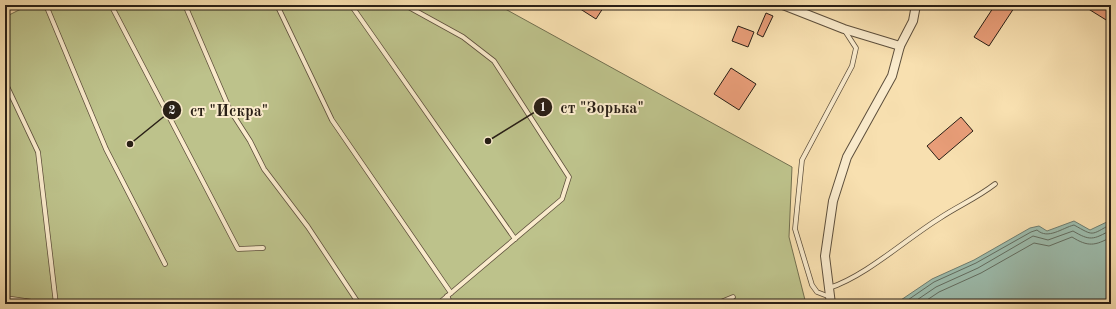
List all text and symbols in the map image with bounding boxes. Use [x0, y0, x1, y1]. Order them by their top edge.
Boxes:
callout: ст "Зорька" [533, 93, 652, 121]
callout: ст "Искра" [162, 96, 276, 124]
text: ст "Зорька" [560, 101, 644, 117]
text: 1 [540, 102, 546, 114]
text: ст "Искра" [190, 104, 268, 120]
text: 2 [169, 105, 176, 117]

